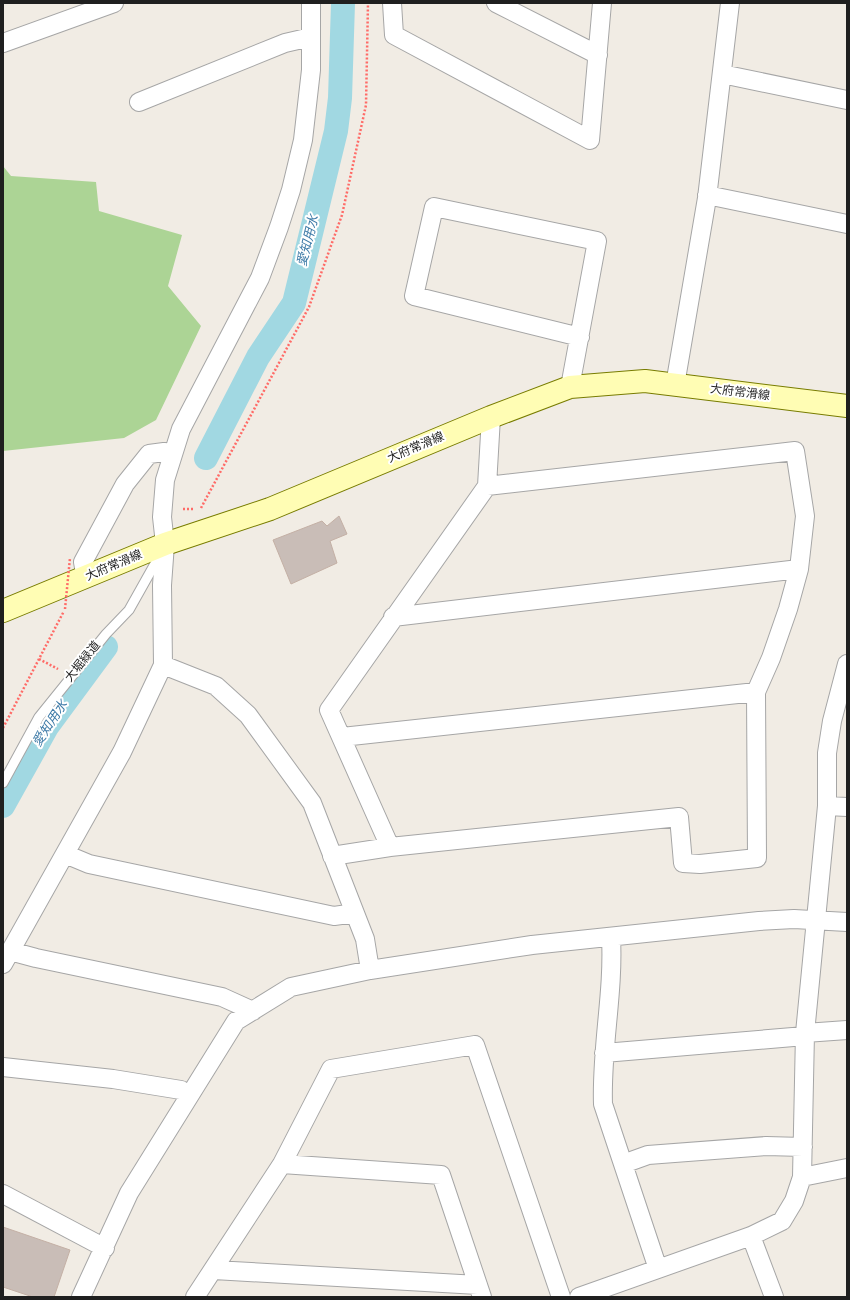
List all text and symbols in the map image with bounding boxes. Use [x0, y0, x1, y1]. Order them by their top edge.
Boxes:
water label: 愛知用水 [295, 212, 324, 268]
street label: 大府常滑線 [709, 381, 771, 405]
street label: 大府常滑線 [385, 429, 447, 467]
street label: 大府常滑線 [83, 547, 145, 585]
street label: 大堀緑道 [62, 638, 104, 686]
water label: 愛知用水 [30, 696, 73, 750]

